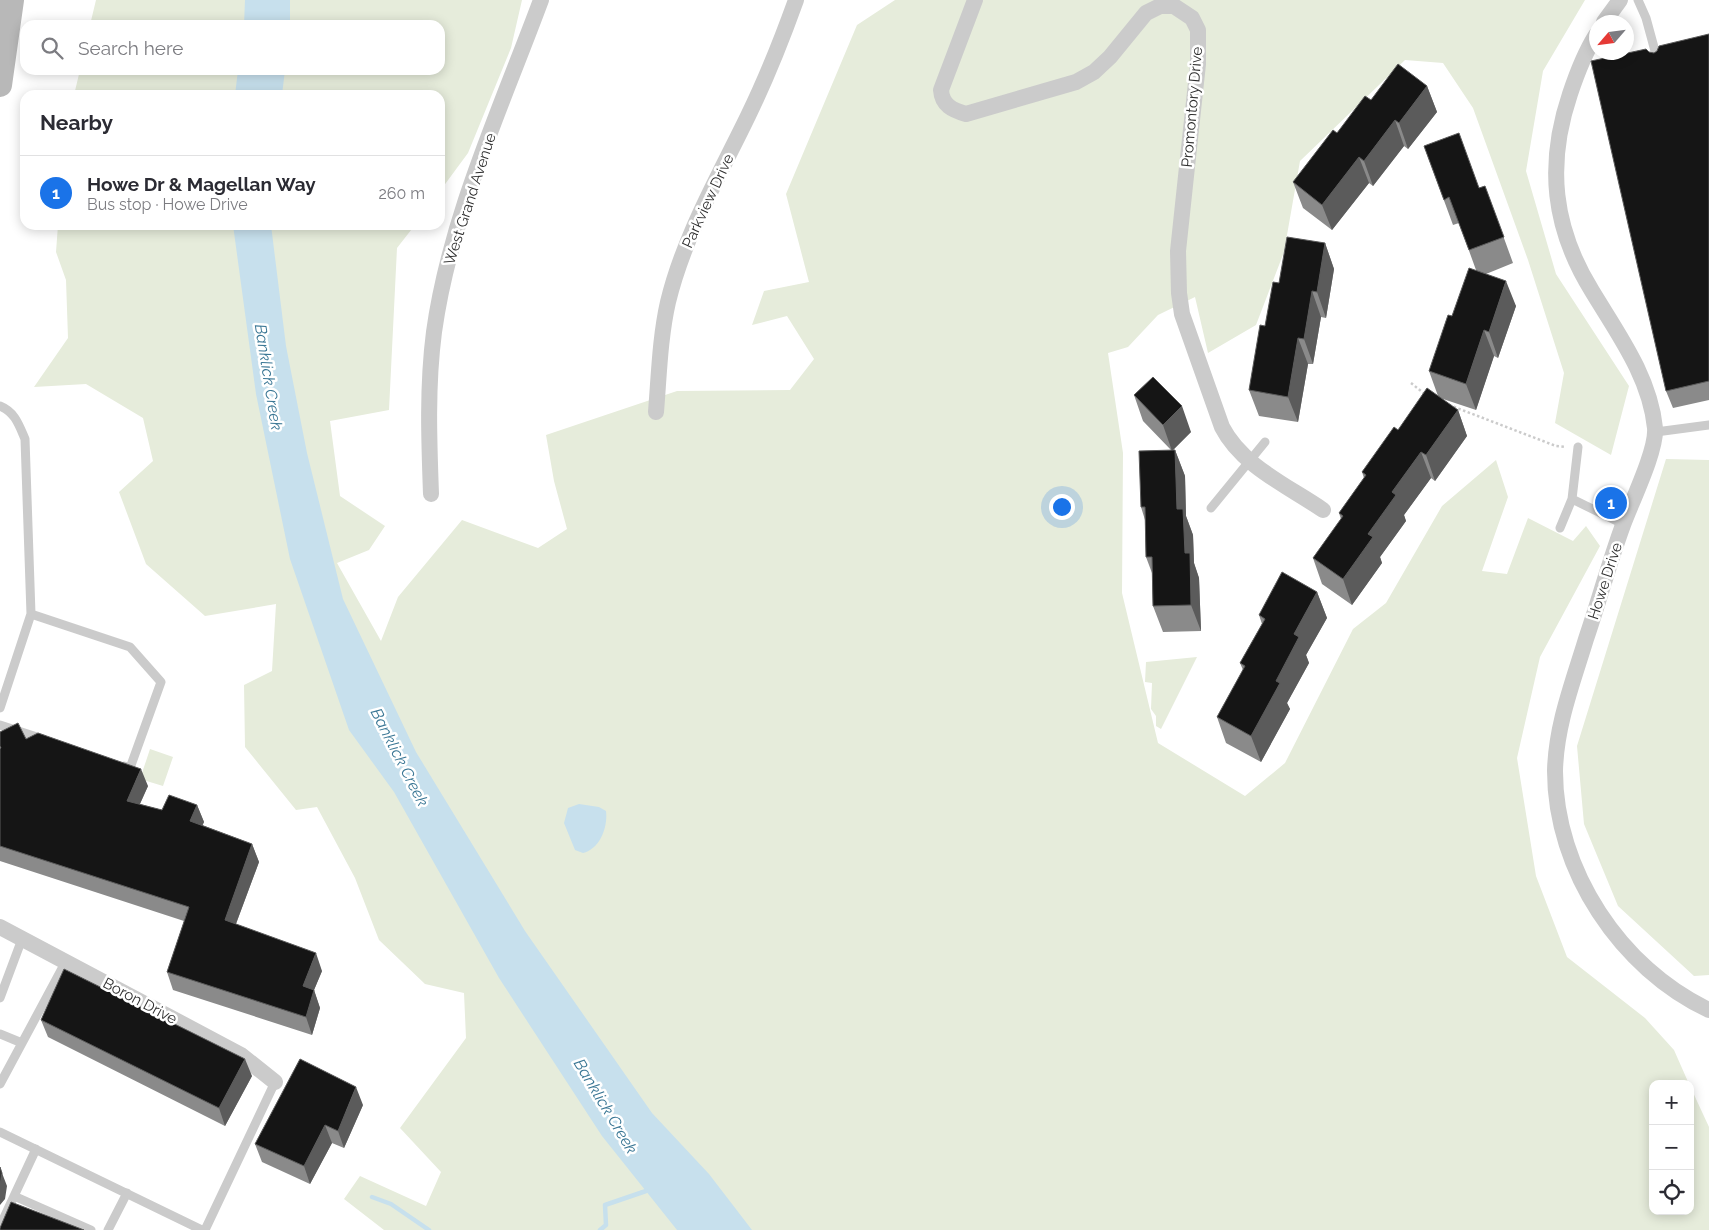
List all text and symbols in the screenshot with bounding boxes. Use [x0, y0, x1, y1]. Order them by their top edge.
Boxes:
north arrow [1589, 15, 1634, 60]
search box [20, 20, 445, 75]
icon: search [38, 34, 66, 62]
text: Search here [78, 37, 184, 59]
street label: Promontory Drive [1178, 46, 1206, 168]
text: Nearby [40, 110, 113, 135]
street label: West Grand Avenue [440, 131, 500, 267]
street label: Parkview Drive [678, 151, 738, 251]
text: Howe Dr & Magellan Way [87, 173, 316, 195]
text: 1 [52, 184, 60, 203]
text: 260 m [378, 184, 425, 203]
text: Bus stop · Howe Drive [87, 195, 248, 214]
water label: Banklick Creek [251, 323, 286, 432]
pin: 1 [1595, 484, 1627, 522]
your location [1049, 494, 1075, 520]
street label: Howe Drive [1584, 540, 1626, 622]
water label: Banklick Creek [367, 705, 433, 810]
street label: Boron Drive [100, 974, 180, 1028]
water label: Banklick Creek [570, 1055, 642, 1158]
map controls [1649, 1080, 1694, 1215]
button: + [1649, 1080, 1694, 1125]
button: − [1649, 1125, 1694, 1170]
button: locate [1649, 1170, 1694, 1215]

